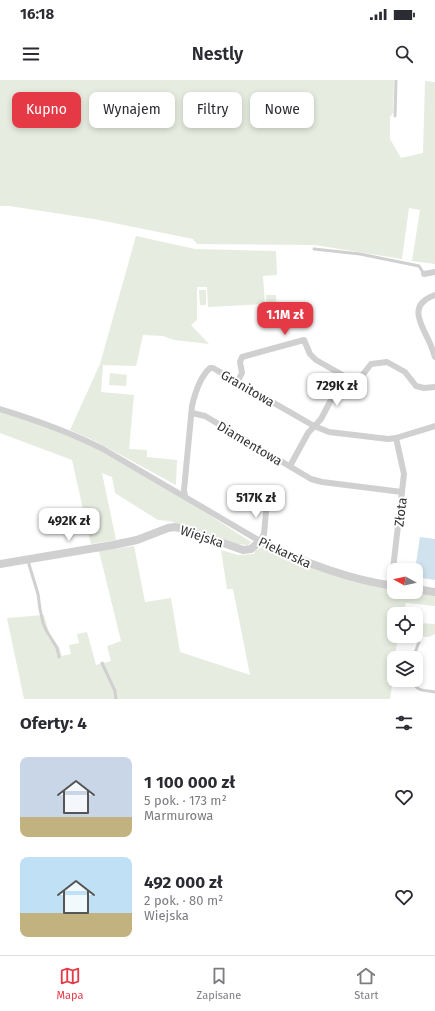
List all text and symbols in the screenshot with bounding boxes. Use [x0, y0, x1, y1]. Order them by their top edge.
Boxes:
text: 16:18 [20, 5, 54, 23]
icon: menu [20, 43, 42, 65]
text: Nestly [192, 43, 243, 65]
icon: search [393, 43, 415, 65]
chip: Kupno [12, 92, 81, 128]
chip: Wynajem [89, 92, 175, 128]
chip: Filtry [183, 92, 242, 128]
chip: Nowe [250, 92, 314, 128]
pin: 1.1M zł [248, 302, 322, 336]
text: 1.1M zł [266, 307, 304, 322]
street label: Granitowa [218, 367, 277, 410]
pin: 729K zł [300, 373, 374, 407]
text: 729K zł [316, 378, 358, 393]
street label: Diamentowa [214, 418, 285, 469]
pin: 517K zł [219, 485, 293, 519]
text: 517K zł [236, 490, 276, 505]
street label: Złota [391, 496, 410, 528]
pin: 492K zł [32, 508, 106, 542]
text: 492K zł [48, 513, 90, 528]
street label: Wiejska [178, 522, 225, 551]
street label: Piekarska [256, 534, 313, 571]
north arrow [387, 563, 423, 599]
map controls [387, 563, 423, 687]
button: locate [387, 607, 423, 643]
button: layers [387, 651, 423, 687]
icon: filters [393, 712, 415, 734]
text: Oferty: 4 [20, 713, 87, 734]
text: 1 100 000 zł [144, 772, 235, 793]
icon: home [52, 773, 100, 821]
icon: heart [393, 786, 415, 808]
text: 5 pok. · 173 m² [144, 793, 227, 808]
text: Marmurowa [144, 808, 213, 823]
text: 492 000 zł [144, 872, 223, 893]
icon: home [52, 873, 100, 921]
icon: heart [393, 886, 415, 908]
text: 2 pok. · 80 m² [144, 893, 223, 908]
text: Wiejska [144, 908, 189, 923]
tab: Mapa [57, 965, 84, 1002]
tab: Zapisane [197, 965, 241, 1002]
tab: Start [354, 965, 378, 1002]

